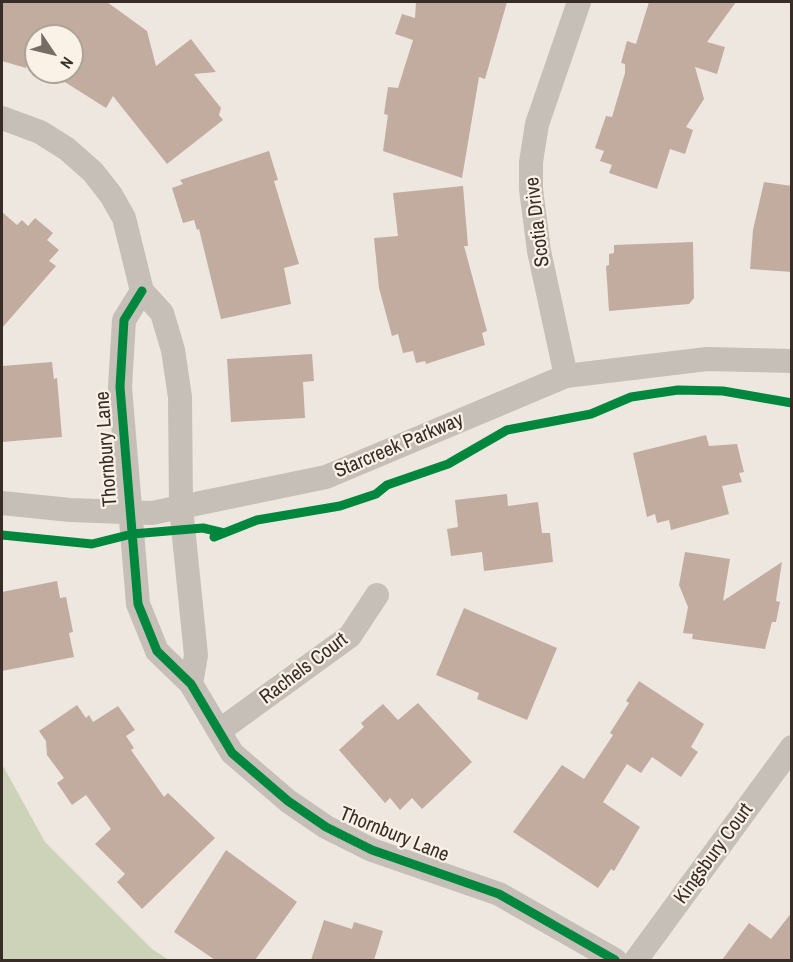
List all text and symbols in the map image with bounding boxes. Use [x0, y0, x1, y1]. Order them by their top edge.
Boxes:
north arrow [24, 24, 84, 84]
text: N [55, 53, 79, 73]
street label: Scotia Drive [521, 176, 555, 268]
street label: Thornbury Lane [91, 390, 123, 508]
street label: Starcreek Parkway [331, 408, 467, 484]
street label: Rachels Court [255, 628, 353, 710]
street label: Kingsbury Court [669, 799, 759, 909]
street label: Thornbury Lane [336, 802, 452, 868]

